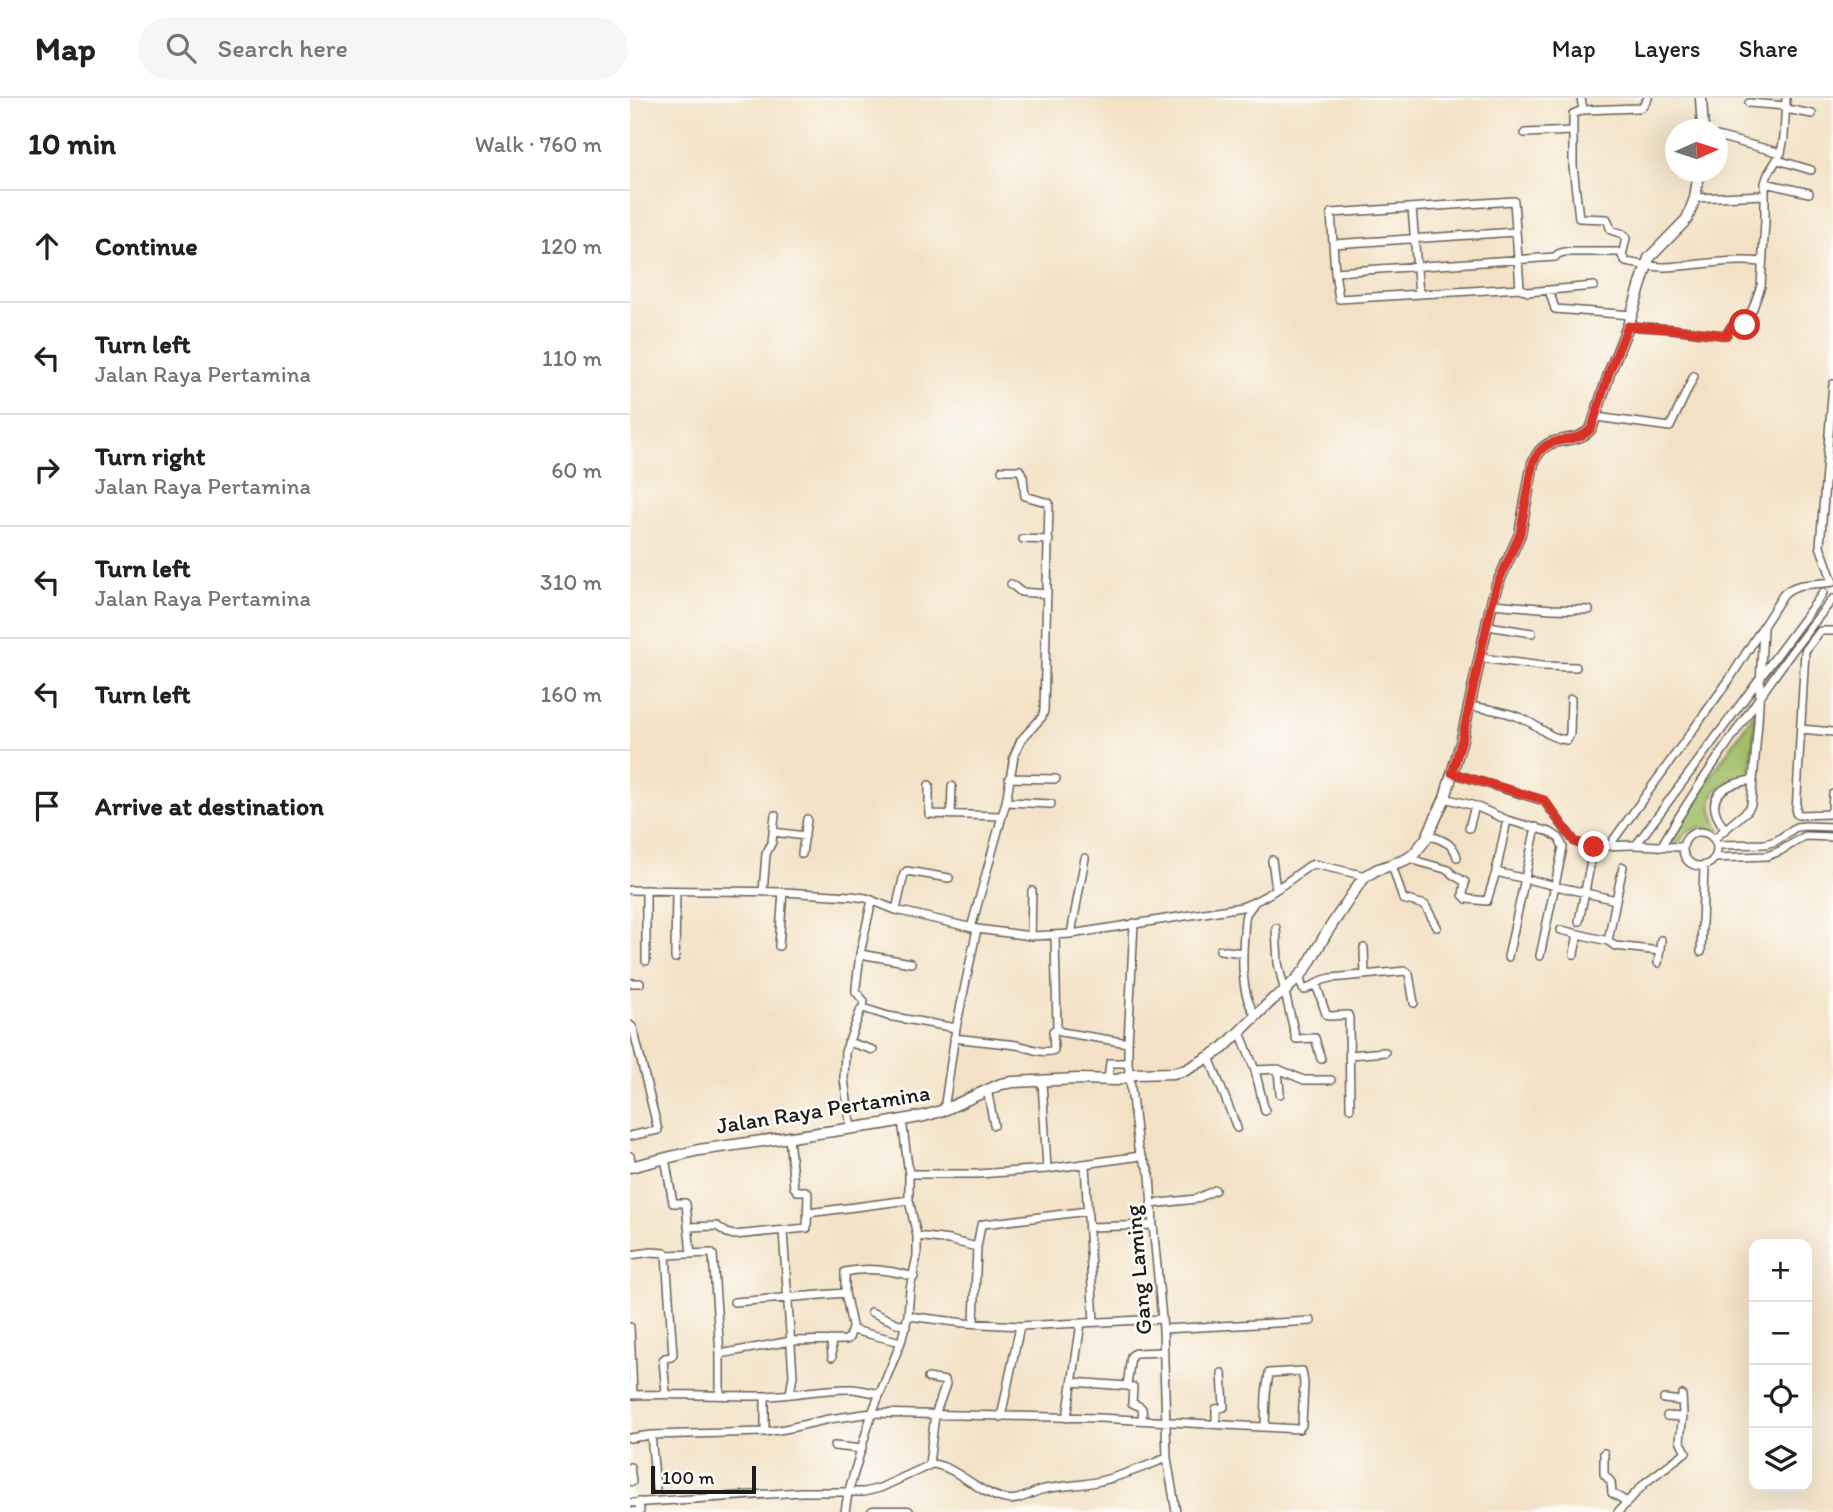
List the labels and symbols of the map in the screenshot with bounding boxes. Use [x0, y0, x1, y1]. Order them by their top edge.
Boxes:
north arrow [1665, 119, 1728, 182]
route start [1729, 309, 1760, 340]
route end [1578, 831, 1609, 862]
street label: Jalan Raya Pertamina [714, 1078, 932, 1140]
street label: Gang Laming [1118, 1203, 1158, 1336]
scale bar [651, 1463, 756, 1495]

